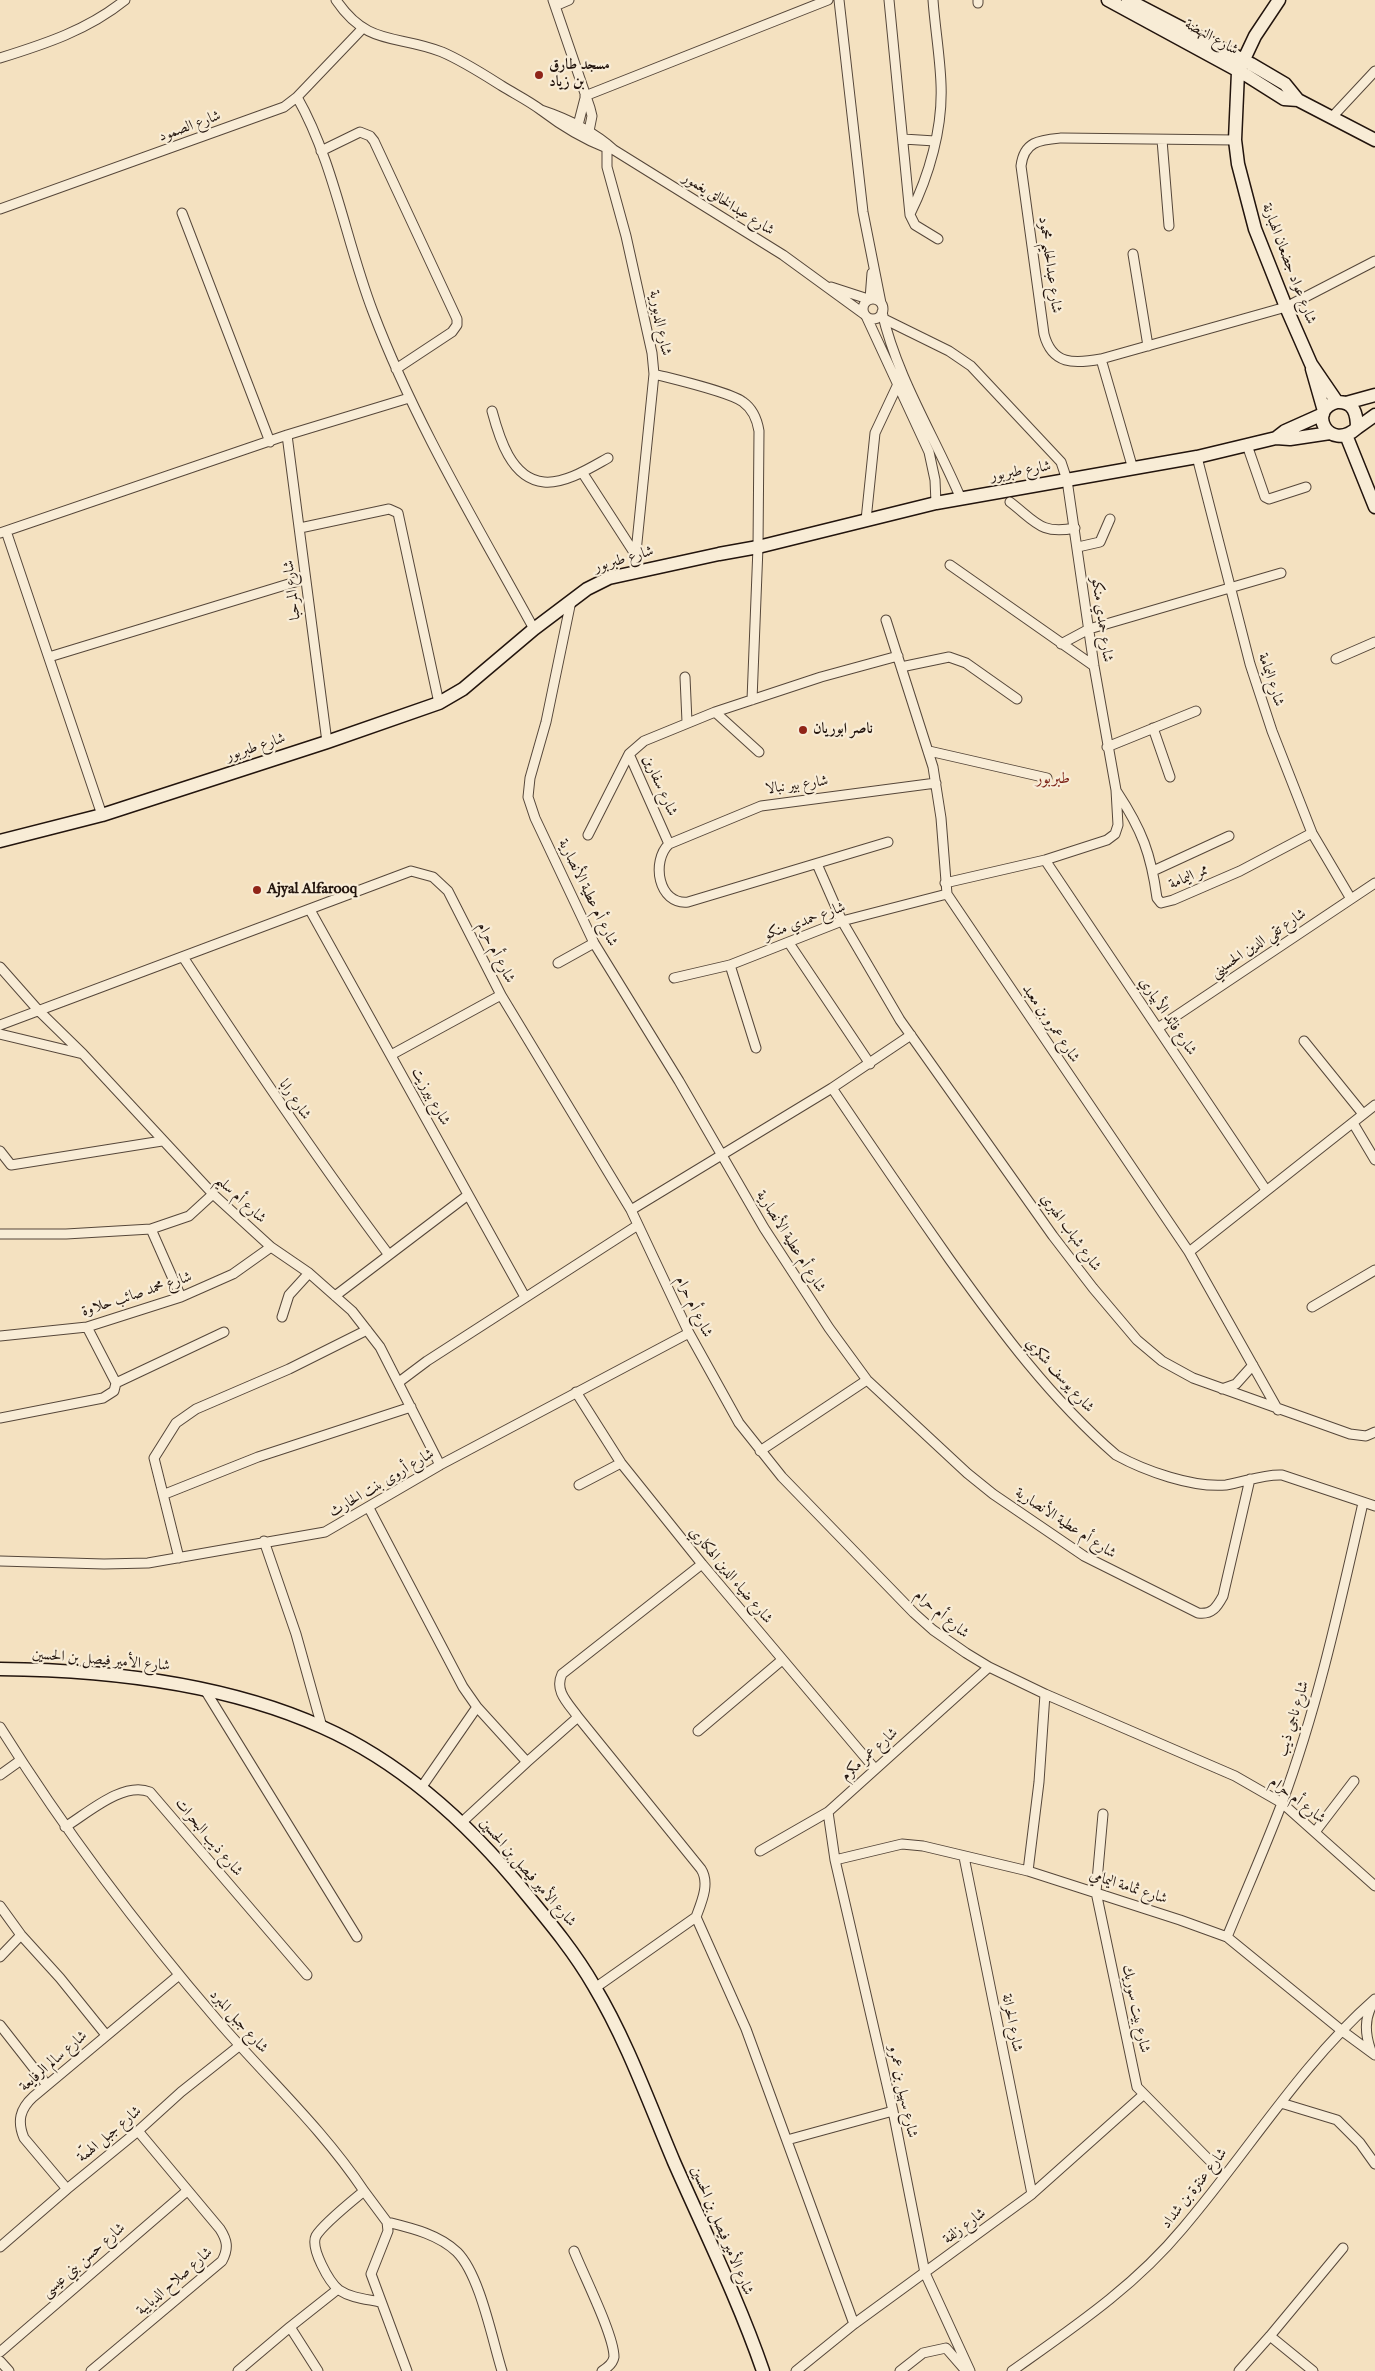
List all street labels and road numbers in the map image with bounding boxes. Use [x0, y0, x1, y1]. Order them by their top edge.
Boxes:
street label: شارع النهضة [1181, 16, 1241, 60]
street label: شارع الصمود [156, 107, 224, 147]
street label: شارع عبدالخالق يغمور [679, 170, 777, 240]
street label: شارع عواد جضعان الهبارنة [1257, 201, 1319, 327]
street label: شارع عبدالحليم محمود [1033, 216, 1065, 314]
street label: شارع الدبورية [644, 289, 674, 357]
street label: شارع طبربور [989, 458, 1053, 486]
street label: شارع طبربور [592, 543, 656, 577]
street label: شارع المرحبا [280, 559, 306, 621]
street label: شارع حمدي منكو [1086, 576, 1116, 664]
street label: شارع اليمامة [1253, 651, 1287, 709]
street label: شارع طبربور [224, 730, 288, 766]
street label: شارع سفارين [638, 753, 680, 819]
street label: شارع بير نبالا [764, 773, 830, 799]
street label: شارع أم عطية الأنصارية [553, 836, 621, 950]
street label: ممر اليمامة [1167, 862, 1211, 894]
street label: شارع حمدي منكو [762, 899, 848, 945]
street label: شارع تقي الدين الحسيني [1208, 905, 1310, 983]
street label: شارع أم حرام [472, 919, 518, 987]
street label: شارع فائد الأبياري [1134, 975, 1200, 1059]
street label: شارع عمرو بن معبد [1017, 981, 1083, 1067]
street label: شارع بيرزيت [407, 1065, 453, 1129]
street label: شارع رابا [274, 1076, 314, 1124]
street label: شارع أم سليم [211, 1172, 269, 1228]
street label: شارع أم عطية الأنصارية [751, 1188, 829, 1296]
street label: شارع شهاب الهبري [1036, 1191, 1104, 1275]
street label: شارع محمد صائب حلاوة [80, 1269, 194, 1321]
street label: شارع أم حرام [670, 1273, 716, 1341]
street label: شارع يوسف شكري [1021, 1335, 1097, 1417]
street label: شارع أروى بنت الحارث [326, 1446, 438, 1522]
street label: شارع أم عطية الأنصارية [1011, 1485, 1119, 1563]
street label: شارع ضياء الدين الهكاري [684, 1524, 776, 1628]
street label: شارع أم حرام [910, 1587, 972, 1643]
street label: شارع الأمير فيصل بن الحسين [31, 1646, 171, 1676]
street label: شارع ناجي ذيب [1274, 1679, 1314, 1759]
street label: شارع عمر مكرم [838, 1725, 902, 1785]
street label: شارع أم حرام [1265, 1774, 1329, 1828]
street label: شارع ذيب البحرات [170, 1795, 246, 1881]
street label: شارع الأمير فيصل بن الحسين [475, 1815, 579, 1931]
street label: شارع ثمامة اليمامي [1087, 1867, 1169, 1909]
street label: شارع بيت سوريك [1117, 1963, 1153, 2055]
street label: شارع جبل المبرد [205, 1987, 271, 2057]
street label: شارع الحرانة [997, 1992, 1025, 2054]
street label: شارع سالم الرفايعة [16, 2028, 92, 2096]
street label: شارع سهيل بن عمرو [883, 2044, 921, 2140]
street label: شارع جبل الهمّة [74, 2103, 146, 2167]
street label: شارع عنترة بن شداد [1158, 2145, 1232, 2233]
street label: شارع الأمير فيصل بن الحسين [686, 2164, 756, 2298]
street label: شارع زلفة [940, 2205, 990, 2249]
street label: شارع حسن بني عيسى [39, 2220, 129, 2302]
street label: شارع صلاح الدبايبة [133, 2244, 217, 2320]

